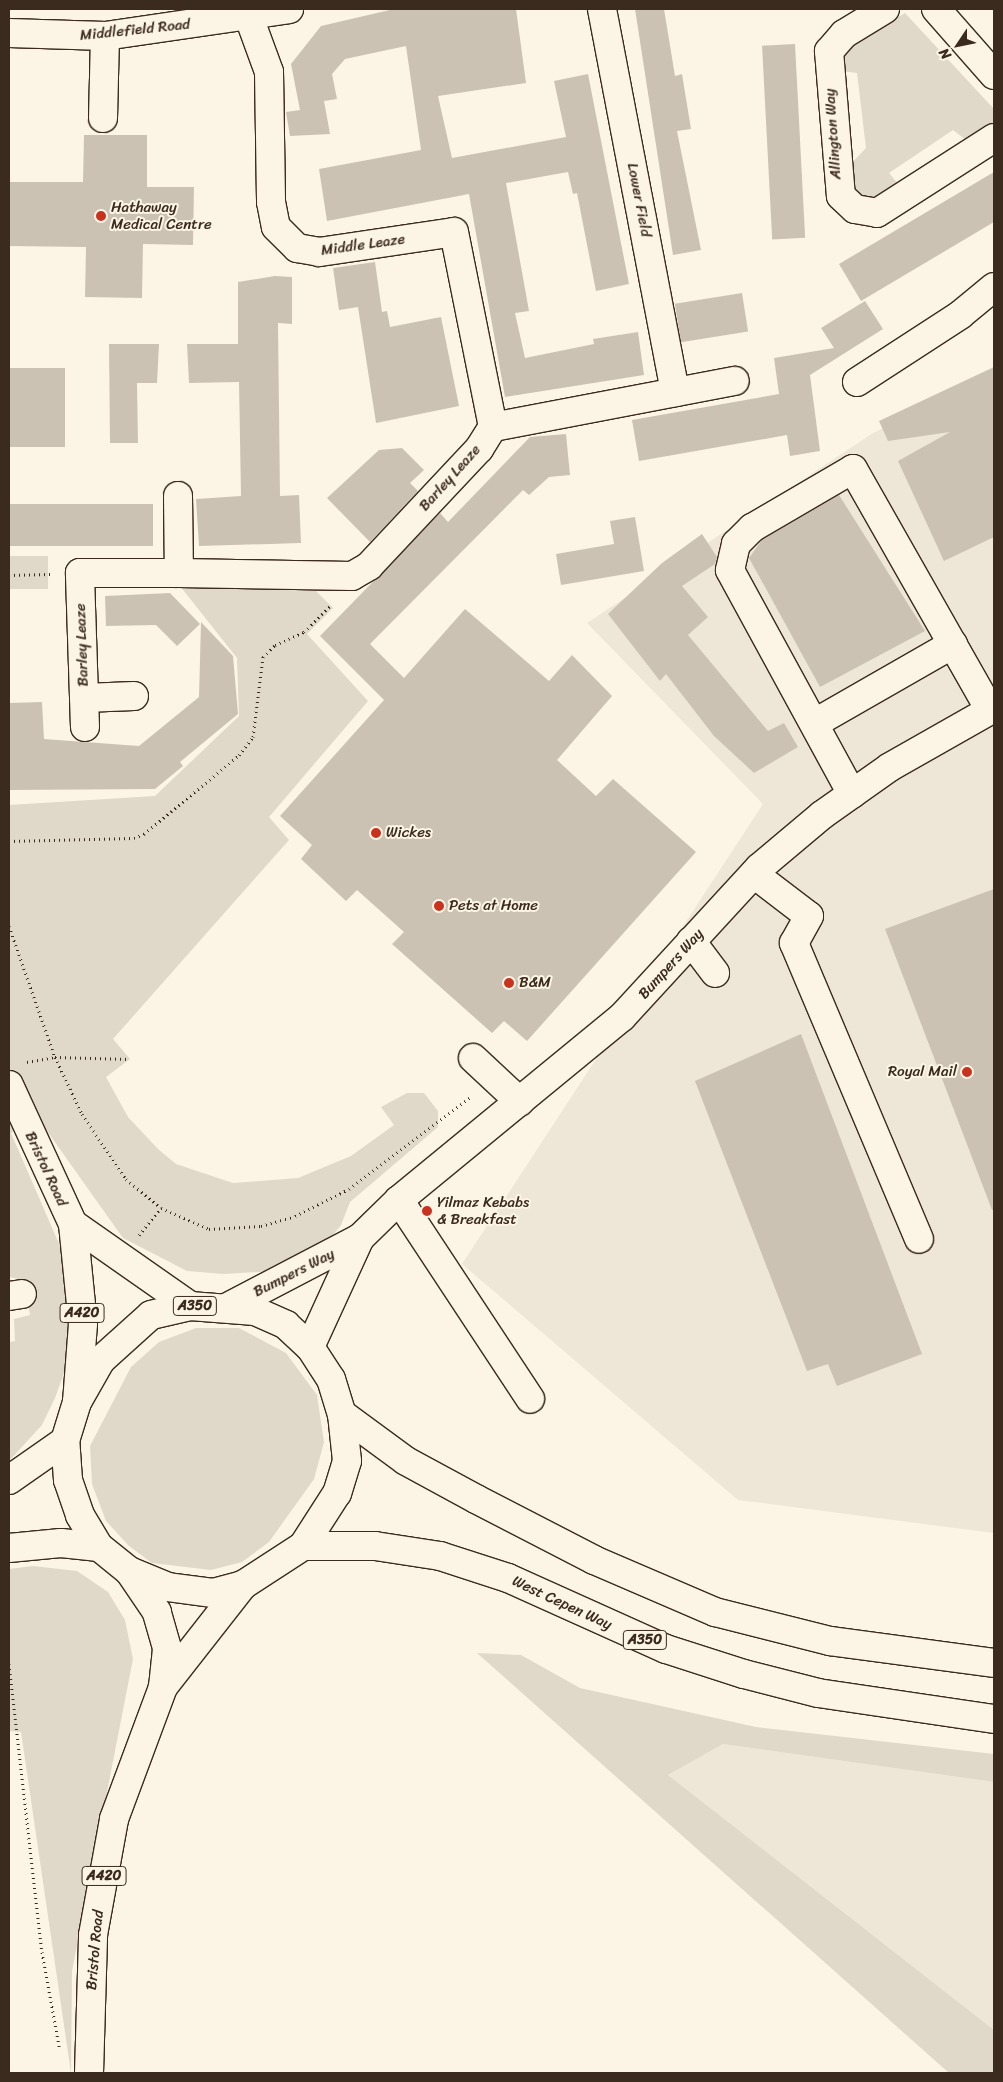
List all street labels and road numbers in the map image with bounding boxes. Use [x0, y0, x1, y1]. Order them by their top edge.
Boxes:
street label: Middlefield Road [79, 15, 191, 45]
street label: Allington Way [821, 88, 845, 180]
street label: Lower Field [623, 162, 655, 238]
street label: Middle Leaze [320, 230, 406, 260]
street label: Barley Leaze [415, 441, 485, 515]
street label: Barley Leaze [72, 603, 92, 687]
street label: Bumpers Way [635, 925, 707, 1003]
street label: Bristol Road [21, 1129, 71, 1209]
street label: Bumpers Way [250, 1245, 338, 1301]
road number: A350 [172, 1294, 218, 1318]
road number: A420 [59, 1302, 104, 1325]
street label: West Cepen Way [509, 1572, 615, 1634]
road number: A350 [622, 1628, 668, 1652]
road number: A420 [82, 1864, 126, 1888]
street label: Bristol Road [83, 1909, 107, 1991]

